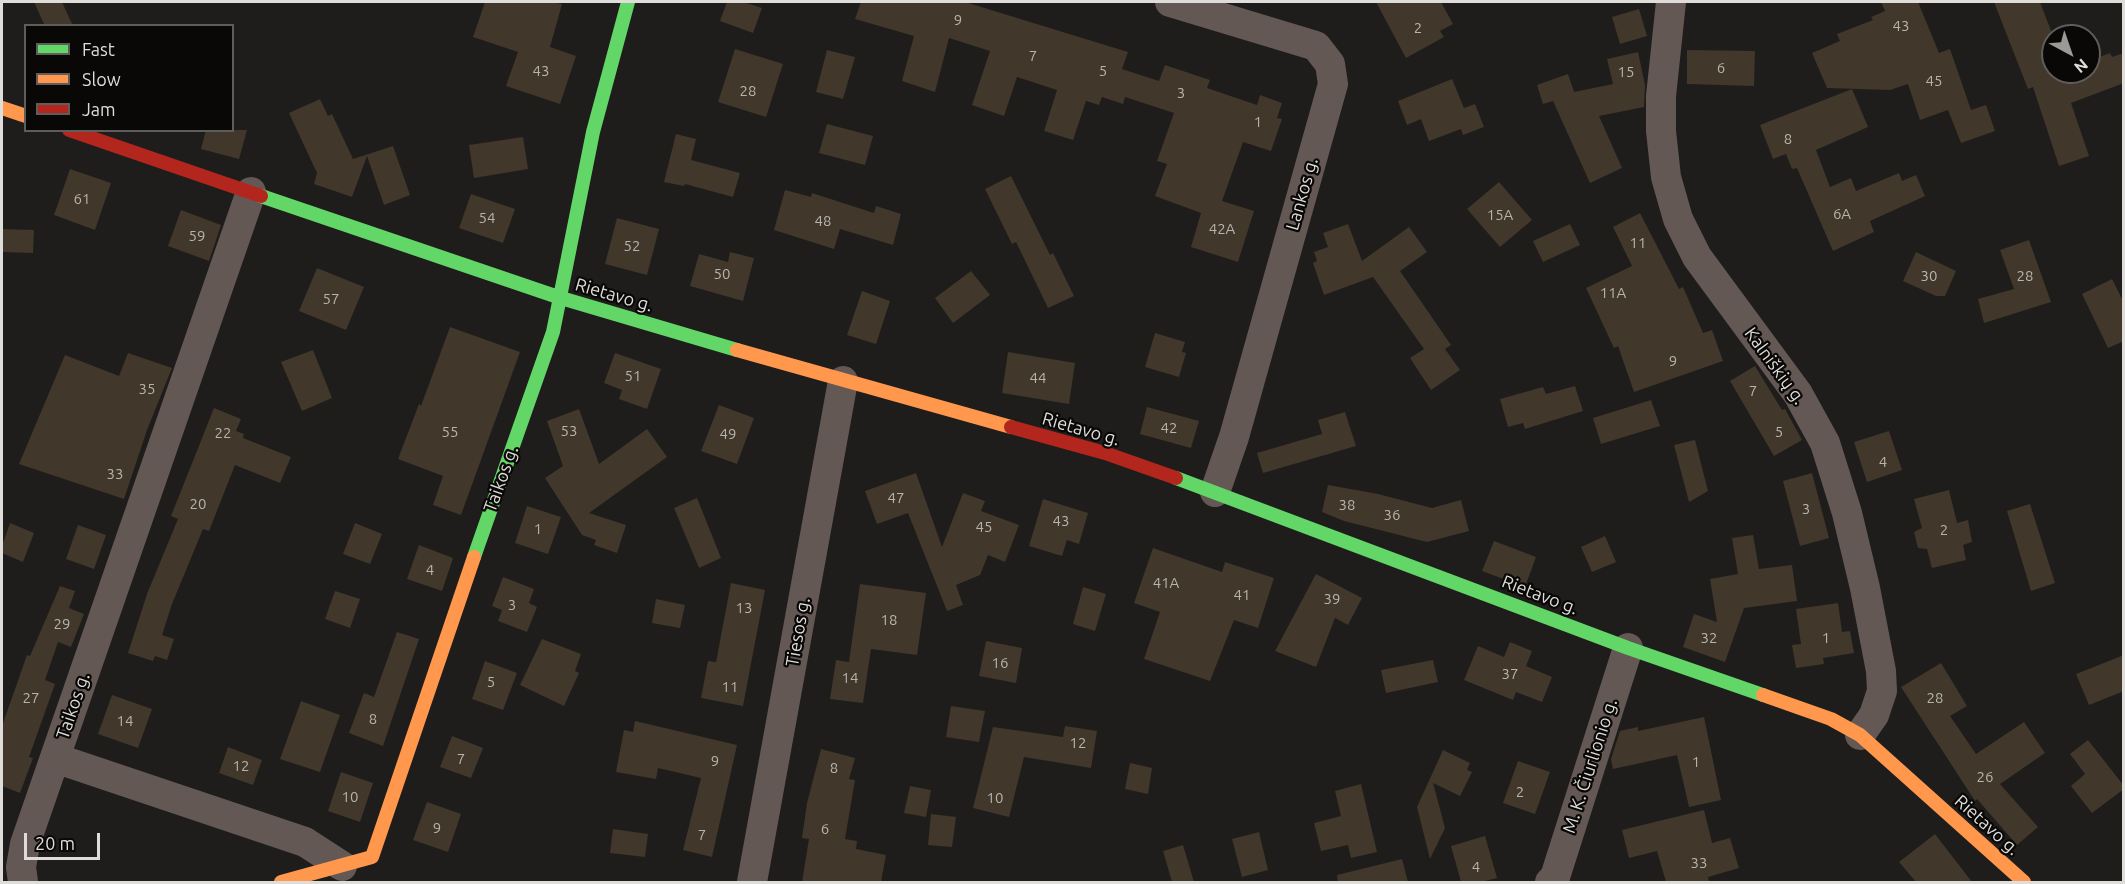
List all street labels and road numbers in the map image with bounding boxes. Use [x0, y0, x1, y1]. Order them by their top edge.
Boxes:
street label: Lankos g. [1281, 155, 1323, 233]
street label: Rietavo g. [573, 274, 655, 316]
street label: Kalniškių g. [1740, 323, 1810, 409]
street label: Rietavo g. [1040, 408, 1122, 450]
street label: Taikos g. [479, 443, 523, 515]
street label: Rietavo g. [1499, 571, 1581, 619]
street label: Tiesos g. [781, 596, 815, 668]
street label: Taikos g. [52, 670, 94, 742]
street label: M. K. Čiurlionio g. [1558, 696, 1622, 836]
street label: Rietavo g. [1950, 790, 2024, 860]

